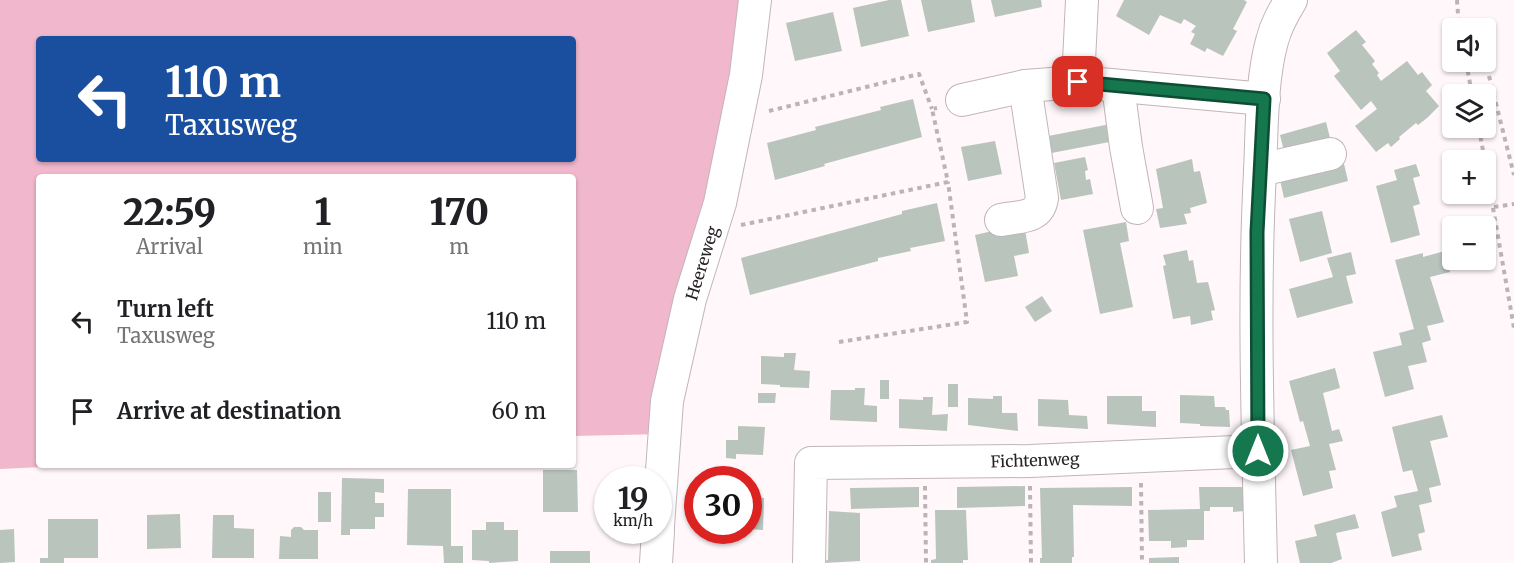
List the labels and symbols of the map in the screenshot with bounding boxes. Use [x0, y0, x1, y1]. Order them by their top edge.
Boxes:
pin [1052, 56, 1103, 107]
street label: Heereweg [681, 223, 723, 302]
position arrow [1226, 419, 1290, 483]
street label: Fichtenweg [990, 448, 1080, 472]
speed limit sign: 30 [684, 466, 762, 544]

